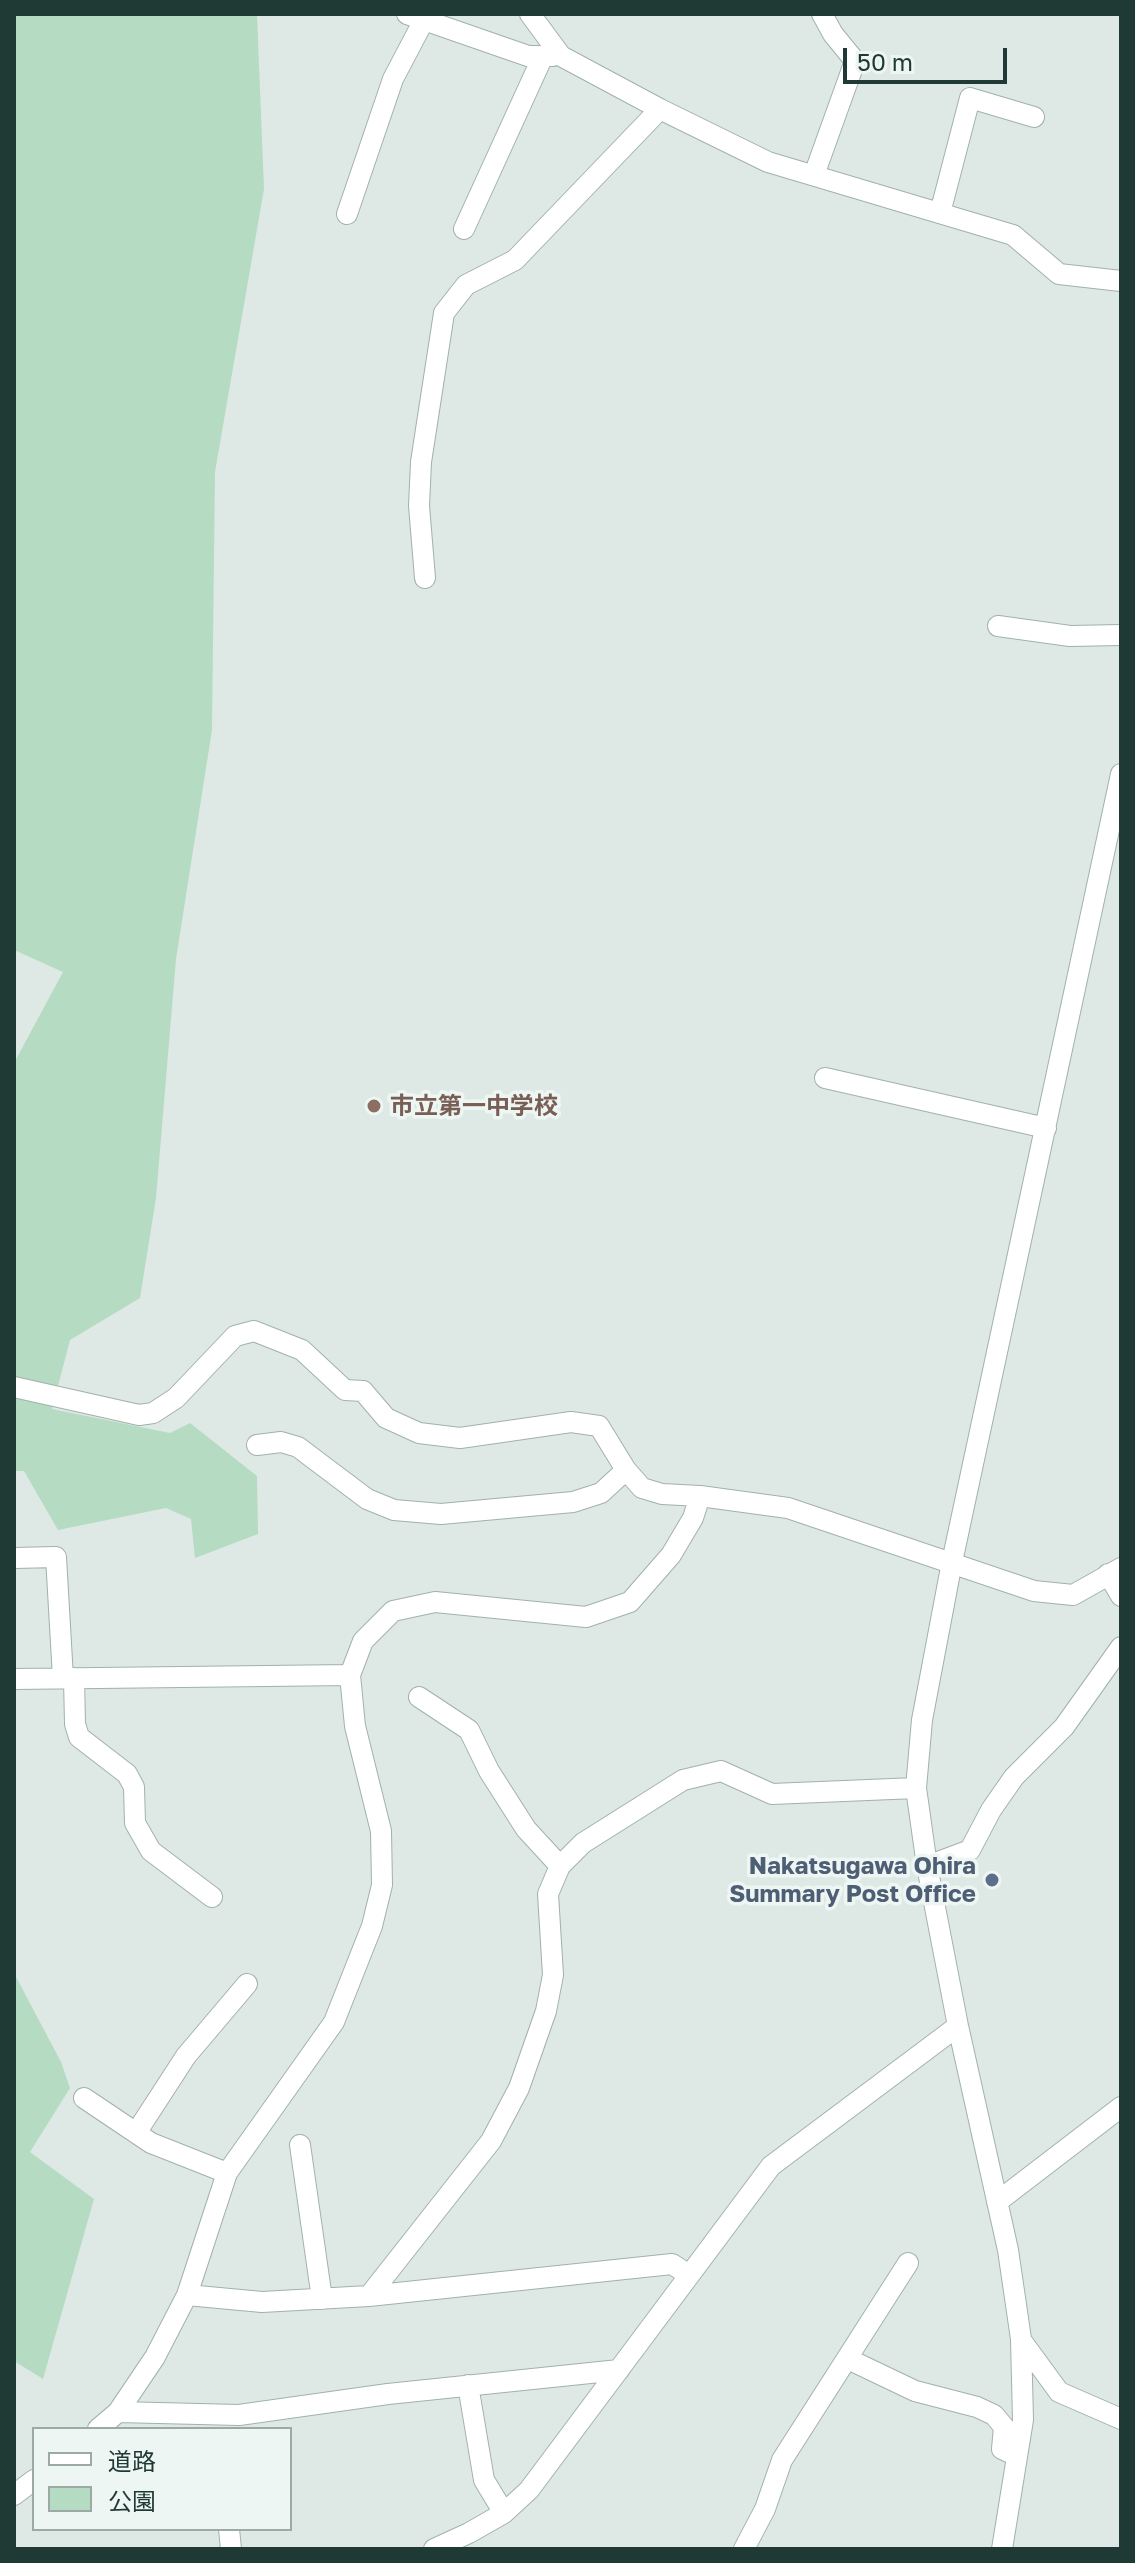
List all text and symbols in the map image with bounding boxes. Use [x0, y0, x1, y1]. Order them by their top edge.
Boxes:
scale bar [847, 32, 1011, 82]
text: 50 m [857, 47, 913, 76]
place label: 市立第一中学校 [390, 1092, 558, 1120]
marker: 市立第一中学校 [365, 1097, 383, 1115]
place label: Nakatsugawa Ohira Summary Post Office [729, 1852, 976, 1908]
marker: Nakatsugawa Ohira Summary Post Office [983, 1871, 1001, 1889]
legend [32, 2427, 292, 2531]
text: 道路 [108, 2446, 156, 2475]
text: 公園 [108, 2486, 156, 2515]

